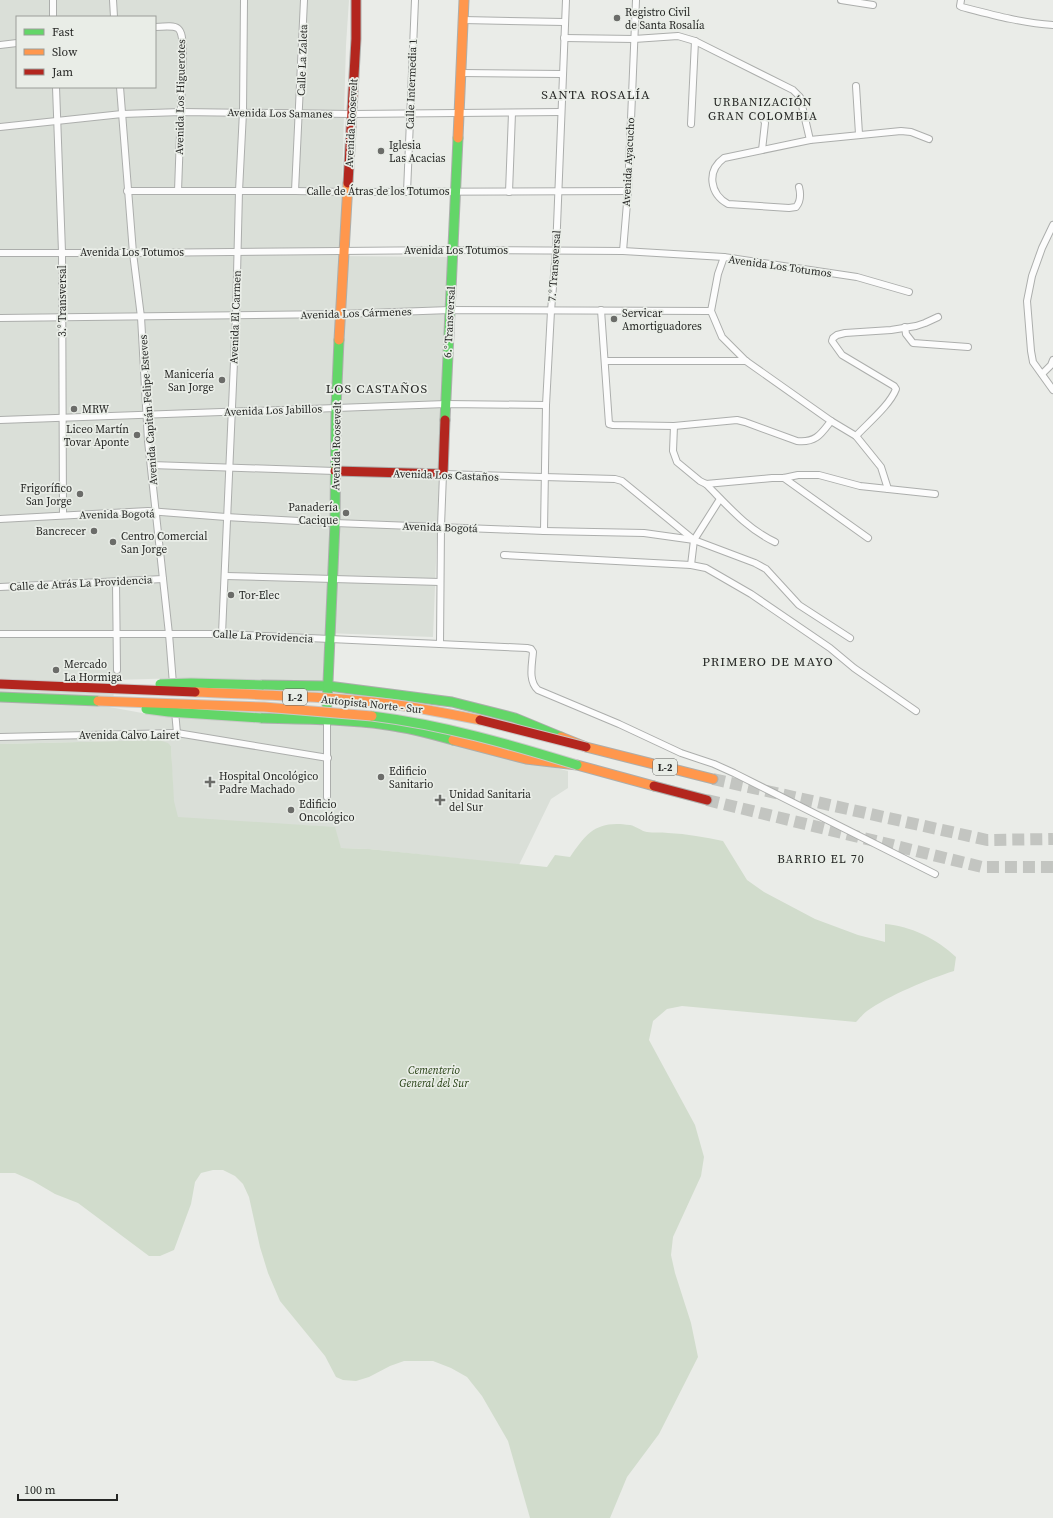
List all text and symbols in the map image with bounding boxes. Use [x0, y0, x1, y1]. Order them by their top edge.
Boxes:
place label: Registro Civil de Santa Rosalía [625, 5, 705, 33]
marker: Registro Civil de Santa Rosalía [612, 13, 622, 23]
legend [16, 16, 156, 88]
text: Fast [52, 24, 74, 40]
street label: Calle La Zaleta [294, 24, 311, 96]
street label: Avenida Los Higuerotes [172, 39, 189, 155]
street label: Calle Intermedia 1 [402, 39, 421, 130]
text: Slow [52, 44, 78, 60]
text: Jam [51, 64, 73, 80]
street label: Avenida Roosevelt [342, 78, 361, 168]
district label: SANTA ROSALÍA [541, 86, 651, 103]
district label: URBANIZACIÓN GRAN COLOMBIA [708, 94, 818, 124]
street label: Avenida Los Samanes [227, 105, 333, 122]
street label: Avenida Ayacucho [619, 117, 638, 207]
place label: Iglesia Las Acacias [389, 138, 446, 166]
marker: Iglesia Las Acacias [376, 146, 386, 156]
street label: Calle de Átras de los Totumos [306, 184, 450, 199]
street label: 7.° Transversal [545, 230, 564, 302]
street label: Avenida Los Totumos [404, 243, 508, 258]
street label: Avenida Los Totumos [80, 245, 184, 260]
street label: Avenida Los Totumos [727, 252, 833, 281]
street label: 3.° Transversal [55, 265, 70, 337]
street label: Avenida El Carmen [226, 270, 245, 364]
street label: 6.° Transversal [440, 286, 459, 358]
street label: Avenida Los Cármenes [300, 304, 412, 323]
place label: Servicar Amortiguadores [622, 306, 702, 334]
marker: Servicar Amortiguadores [609, 314, 619, 324]
street label: Avenida Capitán Felipe Esteves [136, 334, 161, 486]
place label: Manicería San Jorge [164, 367, 214, 395]
marker: Manicería San Jorge [217, 375, 227, 385]
district label: LOS CASTAÑOS [326, 380, 428, 397]
street label: Avenida Los Jabillos [224, 401, 323, 420]
street label: Avenida Roosevelt [328, 401, 345, 491]
place label: MRW [82, 402, 110, 417]
marker: MRW [69, 404, 79, 414]
place label: Liceo Martín Tovar Aponte [64, 422, 129, 450]
marker: Liceo Martín Tovar Aponte [132, 430, 142, 440]
street label: Avenida Los Castaños [393, 466, 499, 485]
place label: Frigorífico San Jorge [20, 481, 72, 509]
marker: Frigorífico San Jorge [75, 489, 85, 499]
place label: Panadería Cacique [288, 500, 338, 528]
street label: Avenida Bogotá [79, 506, 155, 523]
marker: Panadería Cacique [341, 508, 351, 518]
street label: Avenida Bogotá [402, 519, 478, 536]
place label: Bancrecer [36, 524, 86, 539]
marker: Bancrecer [89, 526, 99, 536]
place label: Centro Comercial San Jorge [121, 529, 207, 557]
marker: Centro Comercial San Jorge [108, 537, 118, 547]
street label: Calle de Atrás La Providencia [9, 572, 153, 595]
place label: Tor-Elec [239, 588, 280, 603]
marker: Tor-Elec [226, 590, 236, 600]
street label: Calle La Providencia [212, 626, 314, 647]
district label: PRIMERO DE MAYO [702, 653, 834, 670]
place label: Mercado La Hormiga [64, 657, 123, 685]
marker: Mercado La Hormiga [51, 665, 61, 675]
road number: L-2 [283, 689, 307, 705]
street label: Autopista Norte - Sur [320, 692, 424, 717]
street label: Avenida Calvo Lairet [79, 728, 180, 743]
road number: L-2 [653, 759, 677, 775]
place label: Edificio Sanitario [389, 764, 433, 792]
place label: Hospital Oncológico Padre Machado [219, 769, 318, 797]
marker: Edificio Sanitario [376, 772, 386, 782]
marker: Hospital Oncológico Padre Machado [204, 776, 216, 788]
place label: Unidad Sanitaria del Sur [449, 787, 531, 815]
marker: Unidad Sanitaria del Sur [434, 794, 446, 806]
place label: Edificio Oncológico [299, 797, 354, 825]
marker: Edificio Oncológico [286, 805, 296, 815]
district label: BARRIO EL 70 [777, 851, 865, 867]
park label: Cementerio General del Sur [399, 1063, 469, 1091]
scale bar [18, 1476, 117, 1502]
text: 100 m [24, 1482, 56, 1498]

